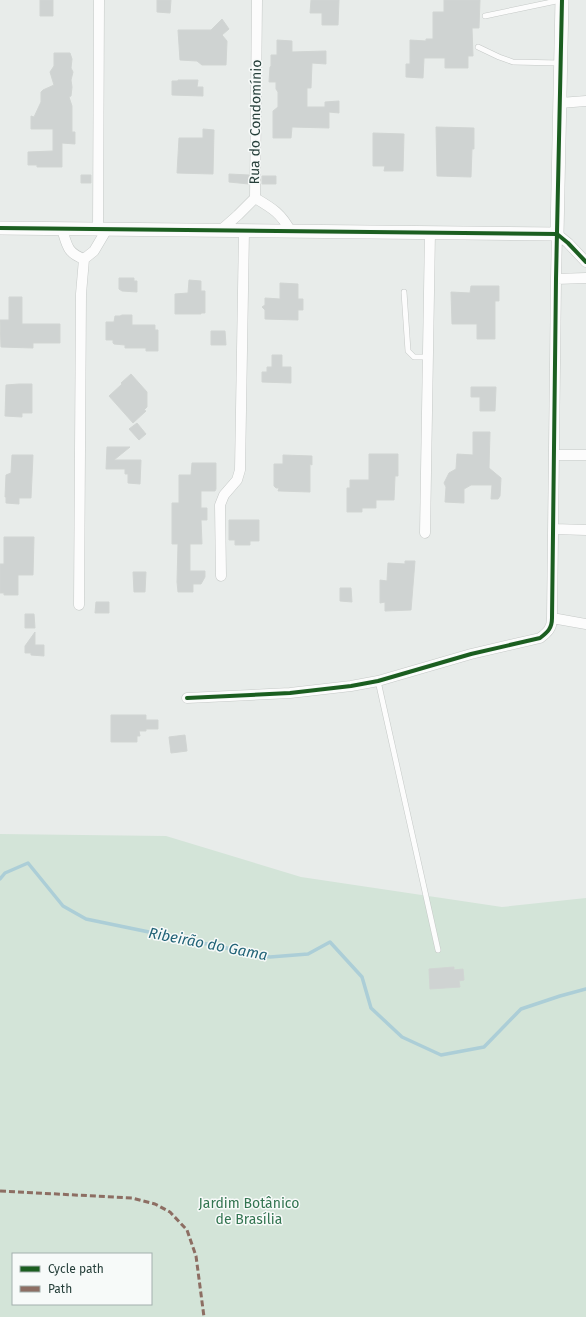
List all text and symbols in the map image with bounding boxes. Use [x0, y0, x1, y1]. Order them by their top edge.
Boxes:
street label: Rua do Condomínio [246, 59, 265, 185]
water label: Ribeirão do Gama [147, 924, 269, 964]
park label: Jardim Botânico de Brasília [199, 1195, 299, 1228]
legend [12, 1253, 152, 1305]
text: Cycle path [48, 1262, 104, 1276]
text: Path [48, 1282, 72, 1296]

